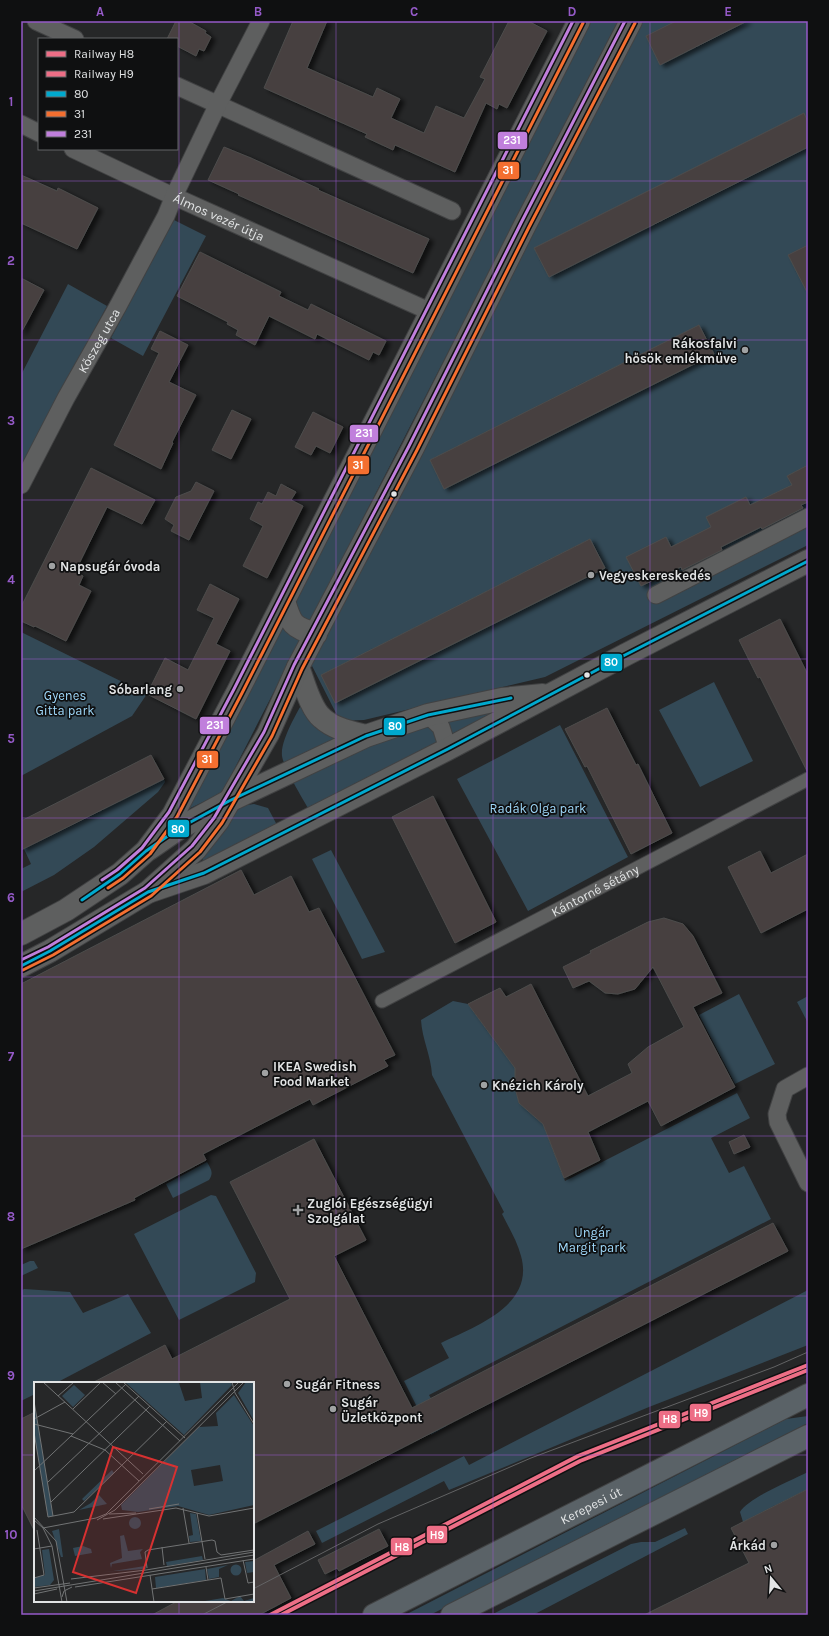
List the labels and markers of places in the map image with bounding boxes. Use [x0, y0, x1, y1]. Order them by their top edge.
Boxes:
place label: Rákosfalvi hősök emlékműve [624, 336, 737, 366]
marker: Rákosfalvi hősök emlékműve [740, 345, 750, 355]
unlabelled marker [389, 489, 399, 499]
place label: Napsugár óvoda [60, 559, 160, 574]
marker: Napsugár óvoda [47, 561, 57, 571]
place label: Vegyeskereskedés [599, 568, 711, 583]
marker: Vegyeskereskedés [586, 570, 596, 580]
unlabelled marker [582, 670, 592, 680]
place label: Sóbarlang [108, 682, 172, 697]
marker: Sóbarlang [175, 684, 185, 694]
place label: IKEA Swedish Food Market [273, 1059, 357, 1089]
marker: IKEA Swedish Food Market [260, 1068, 270, 1078]
place label: Knézich Károly [492, 1078, 584, 1093]
marker: Knézich Károly [479, 1080, 489, 1090]
place label: Zuglói Egészségügyi Szolgálat [307, 1196, 433, 1226]
marker: Zuglói Egészségügyi Szolgálat [292, 1204, 304, 1216]
place label: Sugár Fitness [295, 1377, 380, 1392]
marker: Sugár Fitness [282, 1379, 292, 1389]
place label: Sugár Üzletközpont [341, 1395, 422, 1425]
marker: Sugár Üzletközpont [328, 1404, 338, 1414]
place label: Árkád [729, 1536, 766, 1553]
marker: Árkád [769, 1540, 779, 1550]

